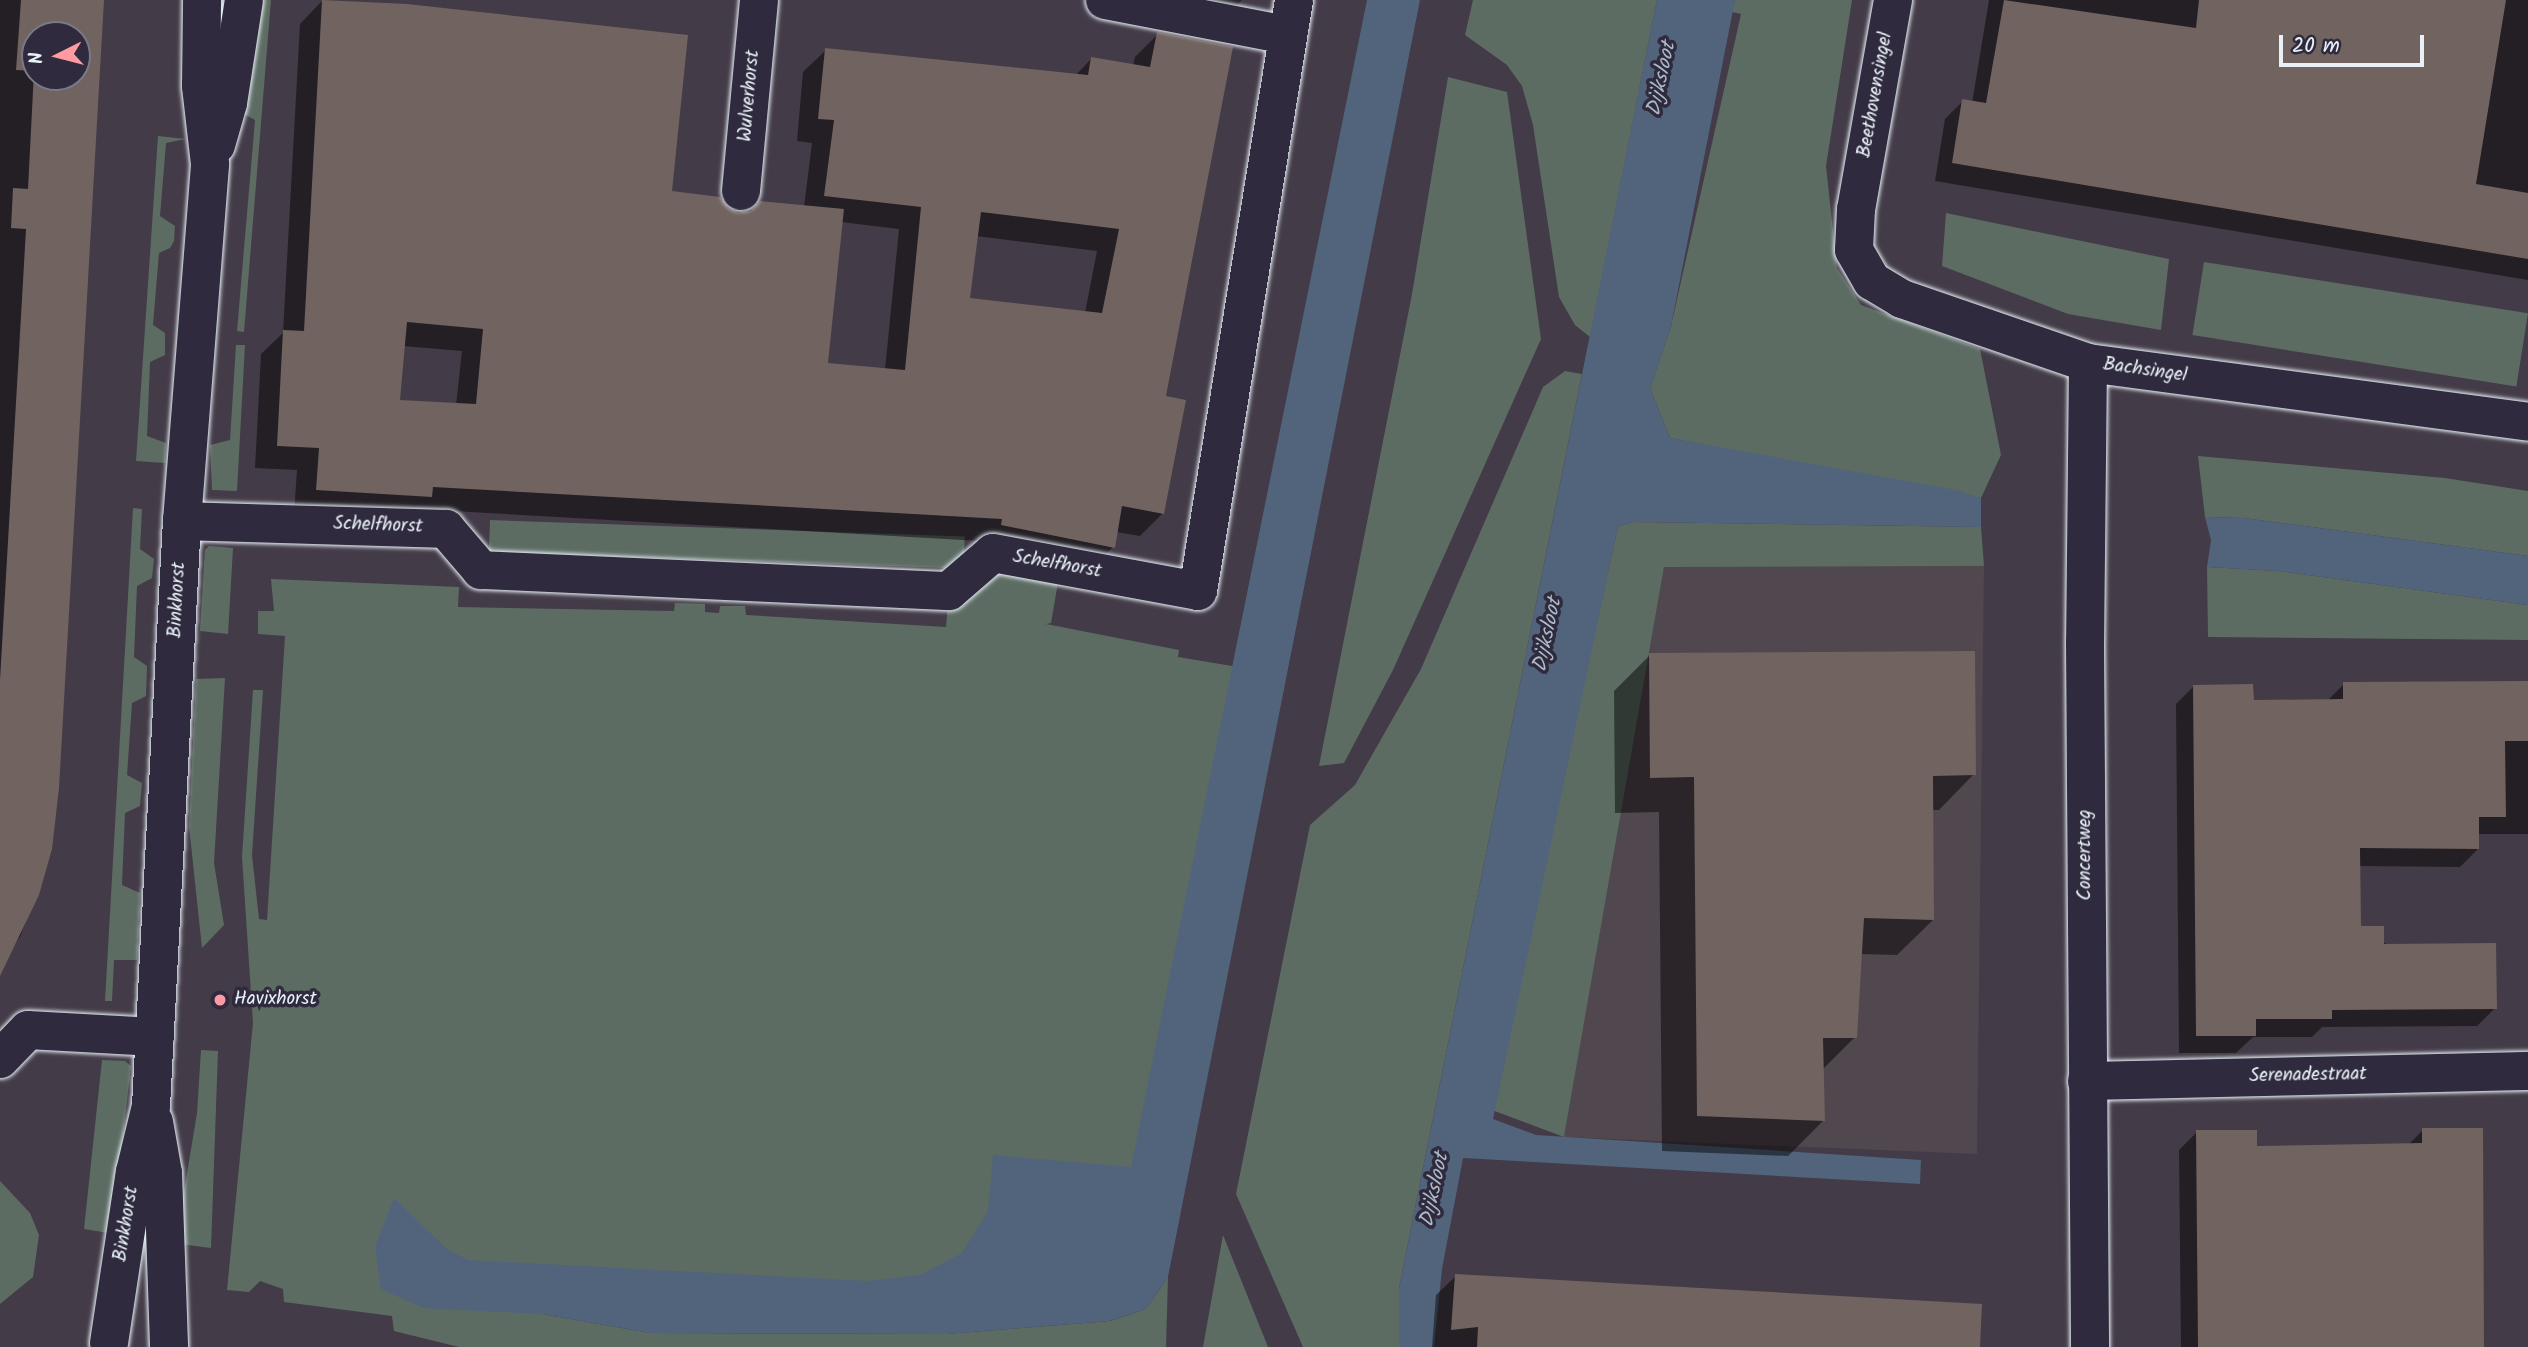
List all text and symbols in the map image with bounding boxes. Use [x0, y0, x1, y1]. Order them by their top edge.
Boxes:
north arrow [21, 21, 91, 91]
scale bar [2283, 21, 2428, 65]
street label: Beethovensingel [1854, 30, 1898, 160]
text: 20 m [2292, 30, 2340, 63]
water label: Dijksloot [1642, 40, 1682, 118]
street label: Wulverhorst [735, 49, 765, 143]
text: N [22, 50, 53, 66]
street label: Bachsingel [2102, 354, 2188, 388]
street label: Schelfhorst [333, 513, 423, 539]
street label: Schelfhorst [1011, 546, 1103, 584]
street label: Binkhorst [165, 561, 191, 639]
water label: Dijksloot [1528, 596, 1568, 674]
street label: Concertweg [2075, 809, 2097, 901]
place label: Havixhorst [234, 989, 317, 1011]
marker: Havixhorst [212, 992, 228, 1008]
street label: Serenadestraat [2249, 1064, 2367, 1088]
water label: Dijksloot [1415, 1151, 1455, 1229]
street label: Binkhorst [110, 1185, 144, 1263]

